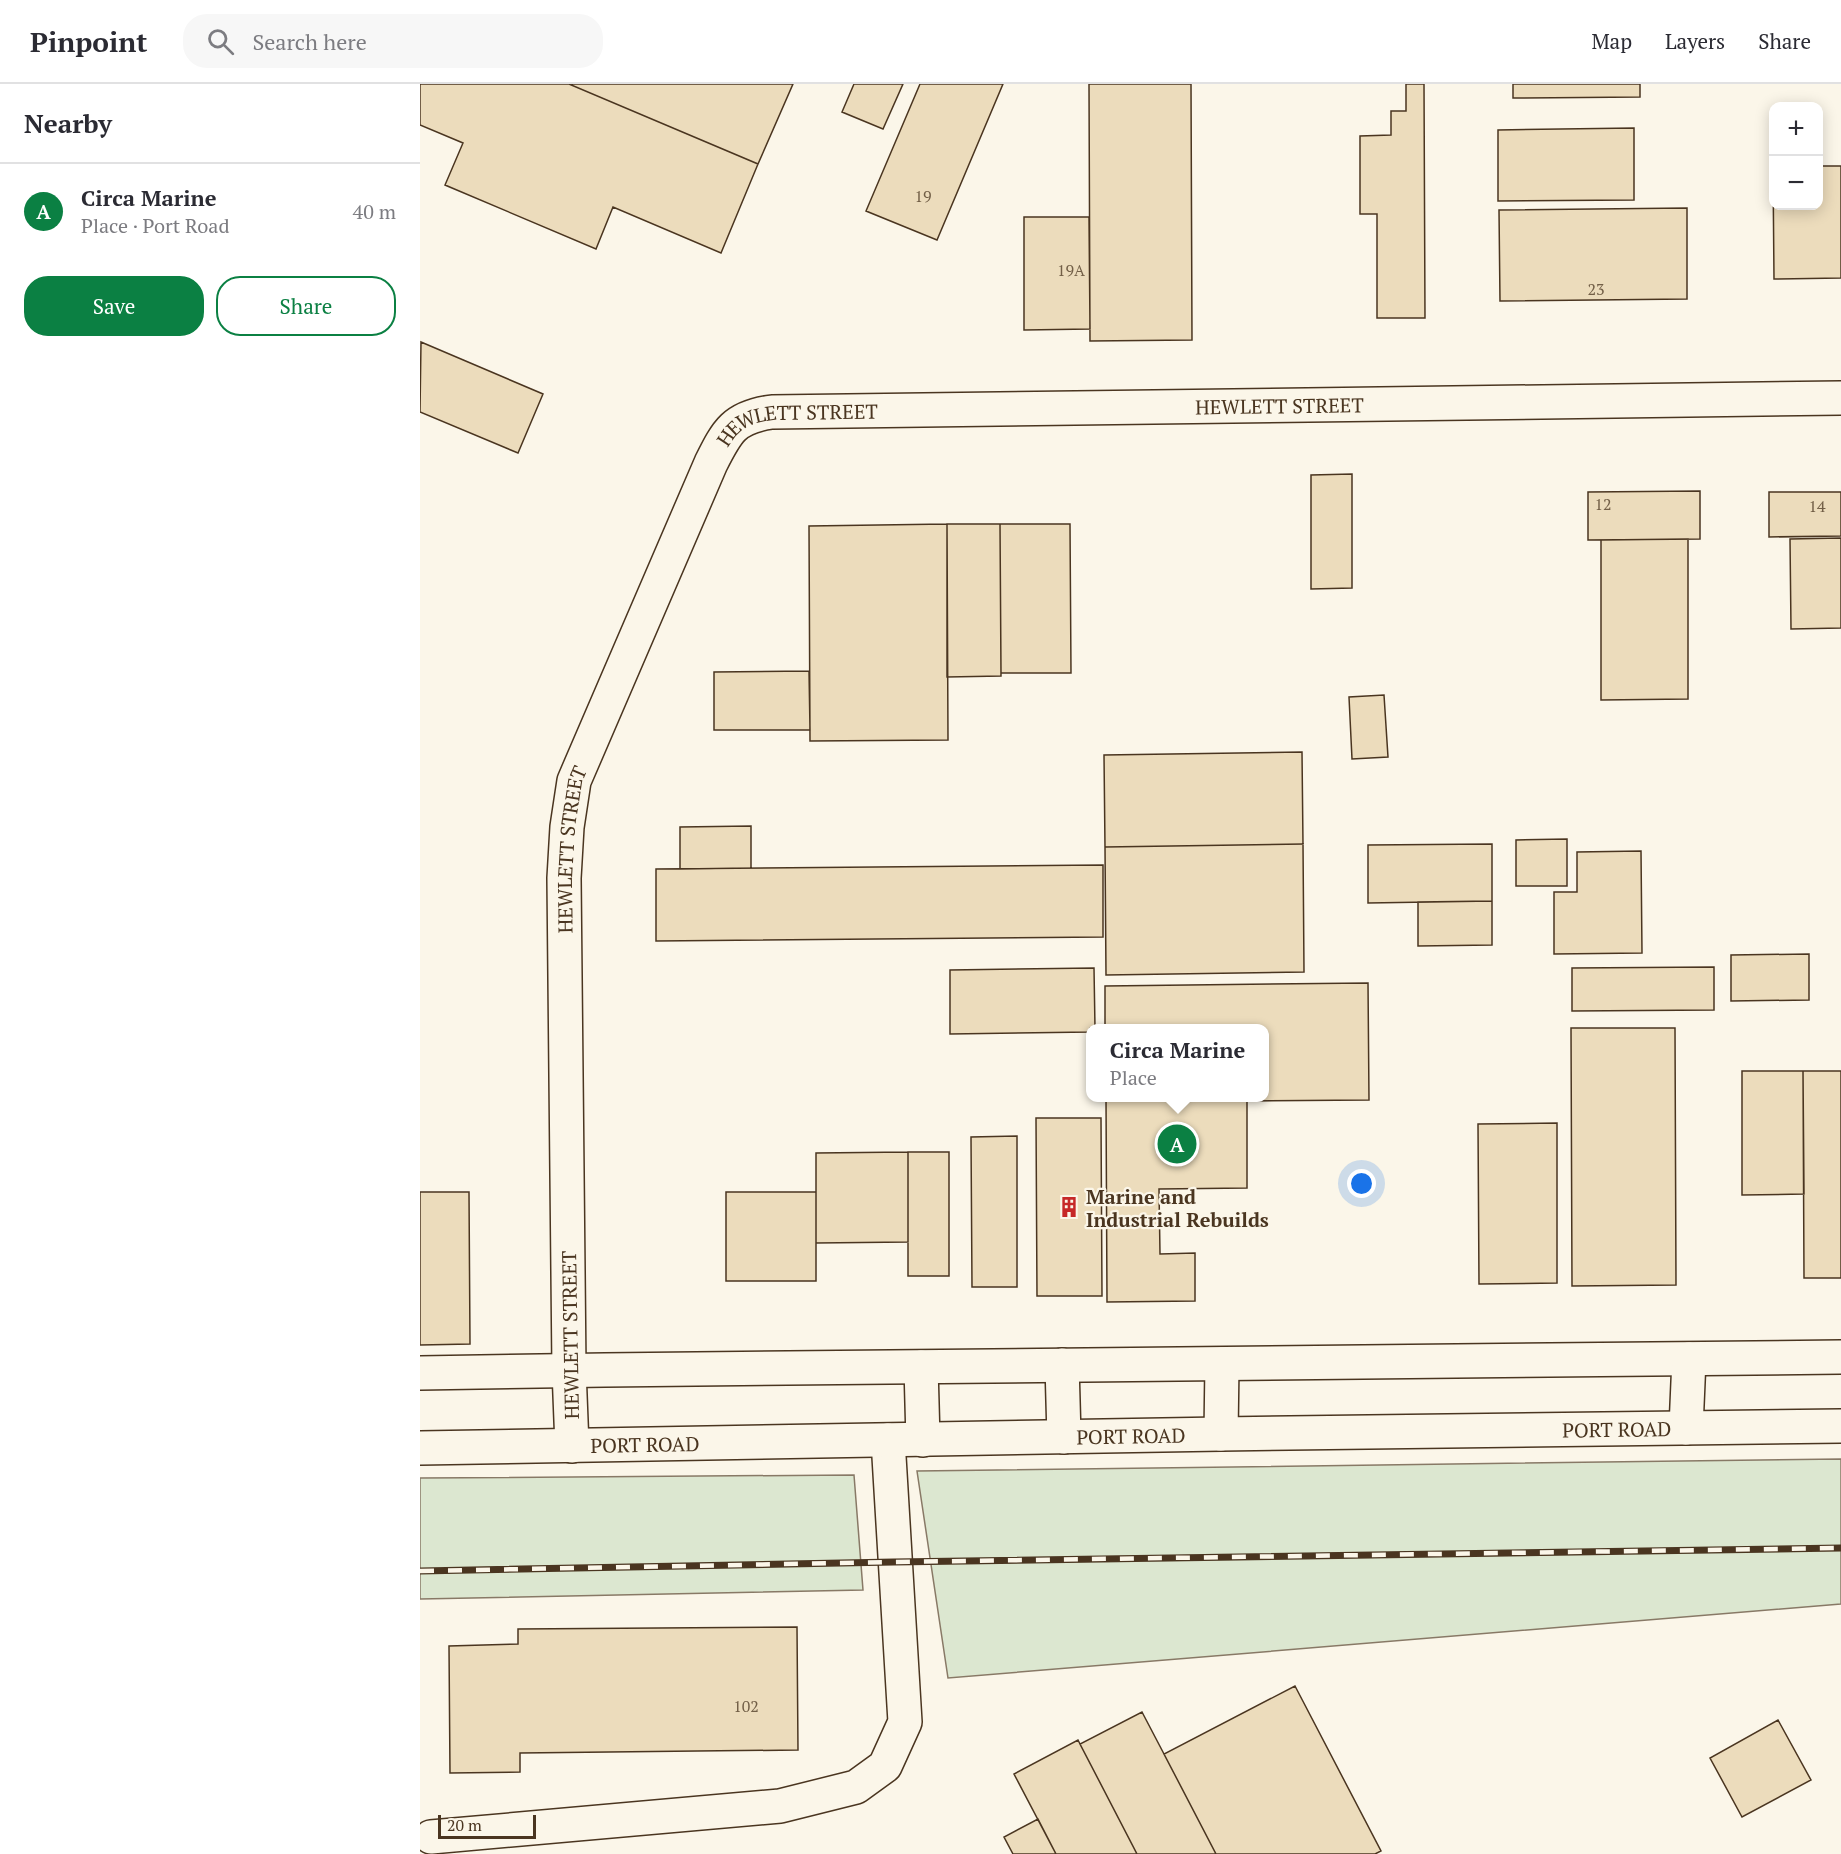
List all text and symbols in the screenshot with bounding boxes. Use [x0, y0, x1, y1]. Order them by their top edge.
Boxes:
search box [183, 14, 603, 68]
text: Pinpoint [30, 23, 147, 60]
icon: search [204, 25, 237, 58]
text: Search here [252, 27, 367, 56]
text: Map [1591, 27, 1632, 55]
text: Layers [1665, 27, 1725, 55]
text: Share [1758, 27, 1811, 55]
map controls [1769, 102, 1823, 210]
button: + [1769, 102, 1823, 156]
text: Nearby [24, 106, 112, 140]
button: − [1769, 156, 1823, 210]
text: Circa Marine [81, 183, 216, 212]
house number: 19 [914, 185, 932, 207]
text: A [36, 198, 51, 225]
text: 40 m [353, 198, 396, 225]
text: Place · Port Road [81, 212, 230, 239]
house number: 19A [1057, 259, 1085, 281]
button: Save [24, 276, 204, 336]
button: Share [216, 276, 396, 336]
house number: 23 [1587, 278, 1605, 300]
street label: HEWLETT STREET [1195, 391, 1364, 420]
street label: HEWLETT STREET [710, 397, 878, 451]
house number: 12 [1594, 493, 1612, 515]
house number: 14 [1808, 495, 1826, 517]
street label: HEWLETT STREET [550, 761, 593, 934]
popup [1086, 1024, 1269, 1102]
text: Circa Marine [1110, 1035, 1245, 1064]
text: Place [1110, 1064, 1157, 1091]
pin: A [1158, 1122, 1197, 1166]
your location [1347, 1169, 1376, 1198]
place label: Marine and Industrial Rebuilds [1086, 1183, 1269, 1233]
building icon: Marine and Industrial Rebuilds [1057, 1195, 1081, 1219]
street label: HEWLETT STREET [555, 1250, 585, 1420]
street label: PORT ROAD [1562, 1415, 1672, 1443]
street label: PORT ROAD [1076, 1421, 1186, 1450]
street label: PORT ROAD [590, 1430, 700, 1459]
house number: 102 [733, 1695, 759, 1717]
scale bar [438, 1812, 536, 1840]
text: 20 m [447, 1814, 482, 1836]

